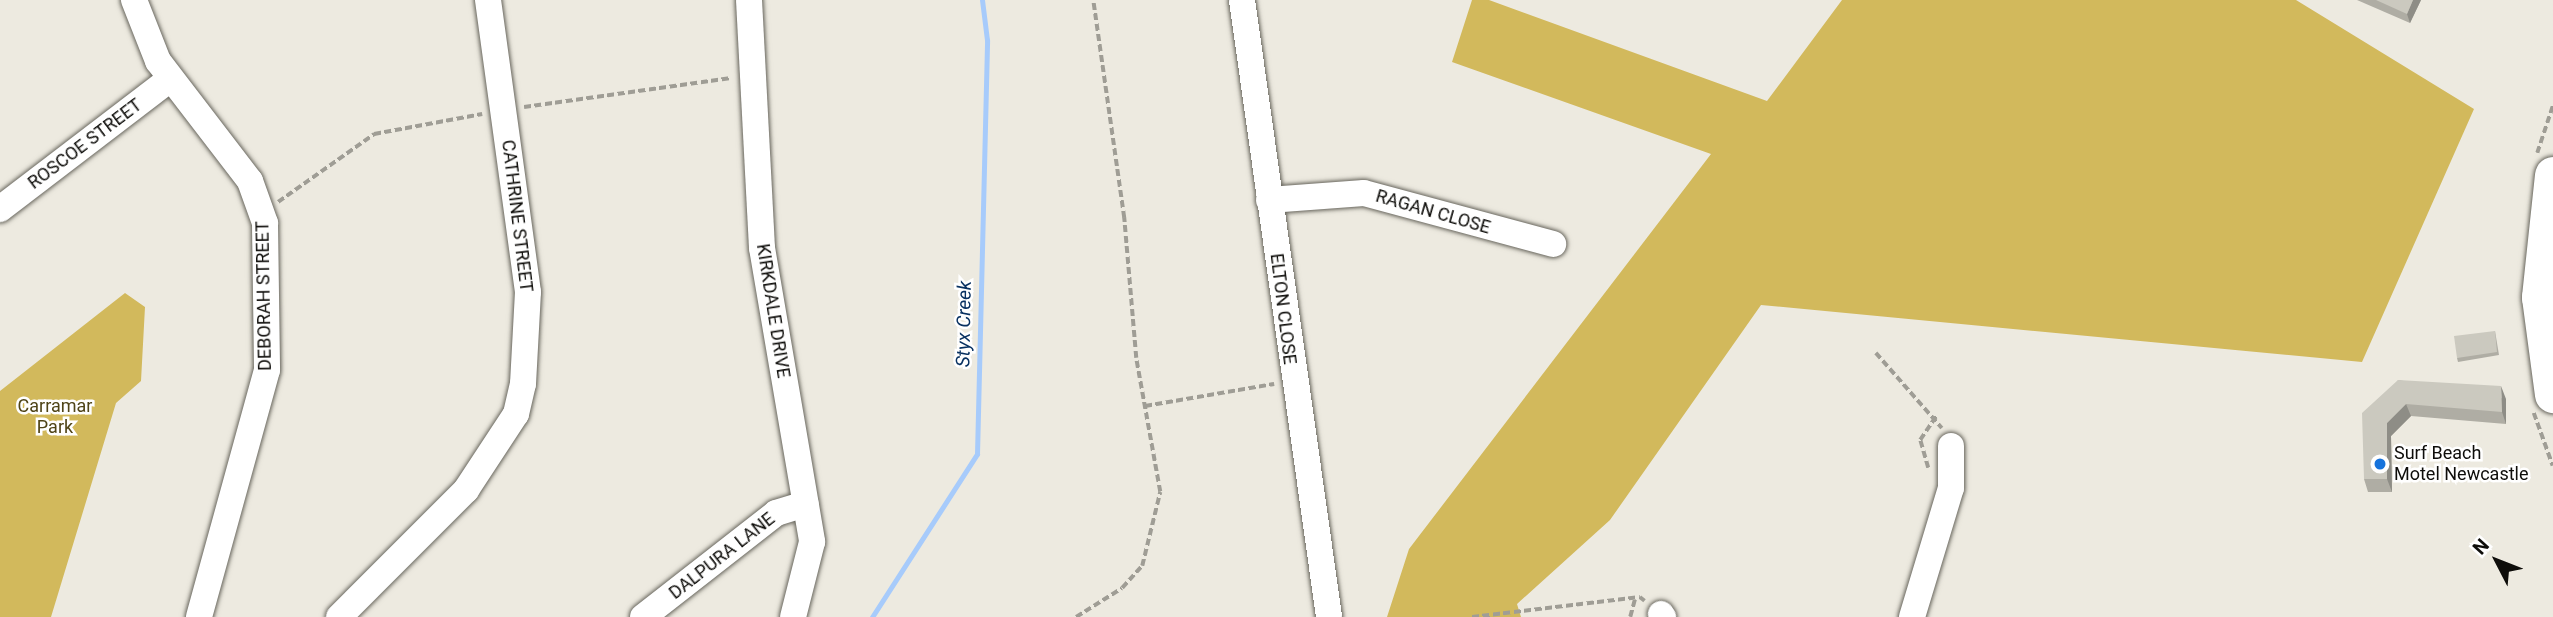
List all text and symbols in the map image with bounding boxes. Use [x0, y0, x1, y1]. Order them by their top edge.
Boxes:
street label: ROSCOE STREET [24, 94, 146, 194]
street label: CATHRINE STREET [497, 139, 537, 293]
street label: RAGAN CLOSE [1373, 185, 1493, 239]
street label: DEBORAH STREET [252, 221, 276, 371]
street label: KIRKDALE DRIVE [752, 242, 794, 380]
street label: ELTON CLOSE [1265, 252, 1301, 366]
water label: Styx Creek [952, 281, 976, 367]
park label: Carramar Park [18, 396, 92, 438]
place label: Surf Beach Motel Newcastle [2394, 443, 2528, 486]
marker: Surf Beach Motel Newcastle [2372, 456, 2388, 472]
street label: DALPURA LANE [665, 508, 779, 604]
north arrow [2462, 526, 2532, 596]
text: N [2468, 534, 2494, 559]

